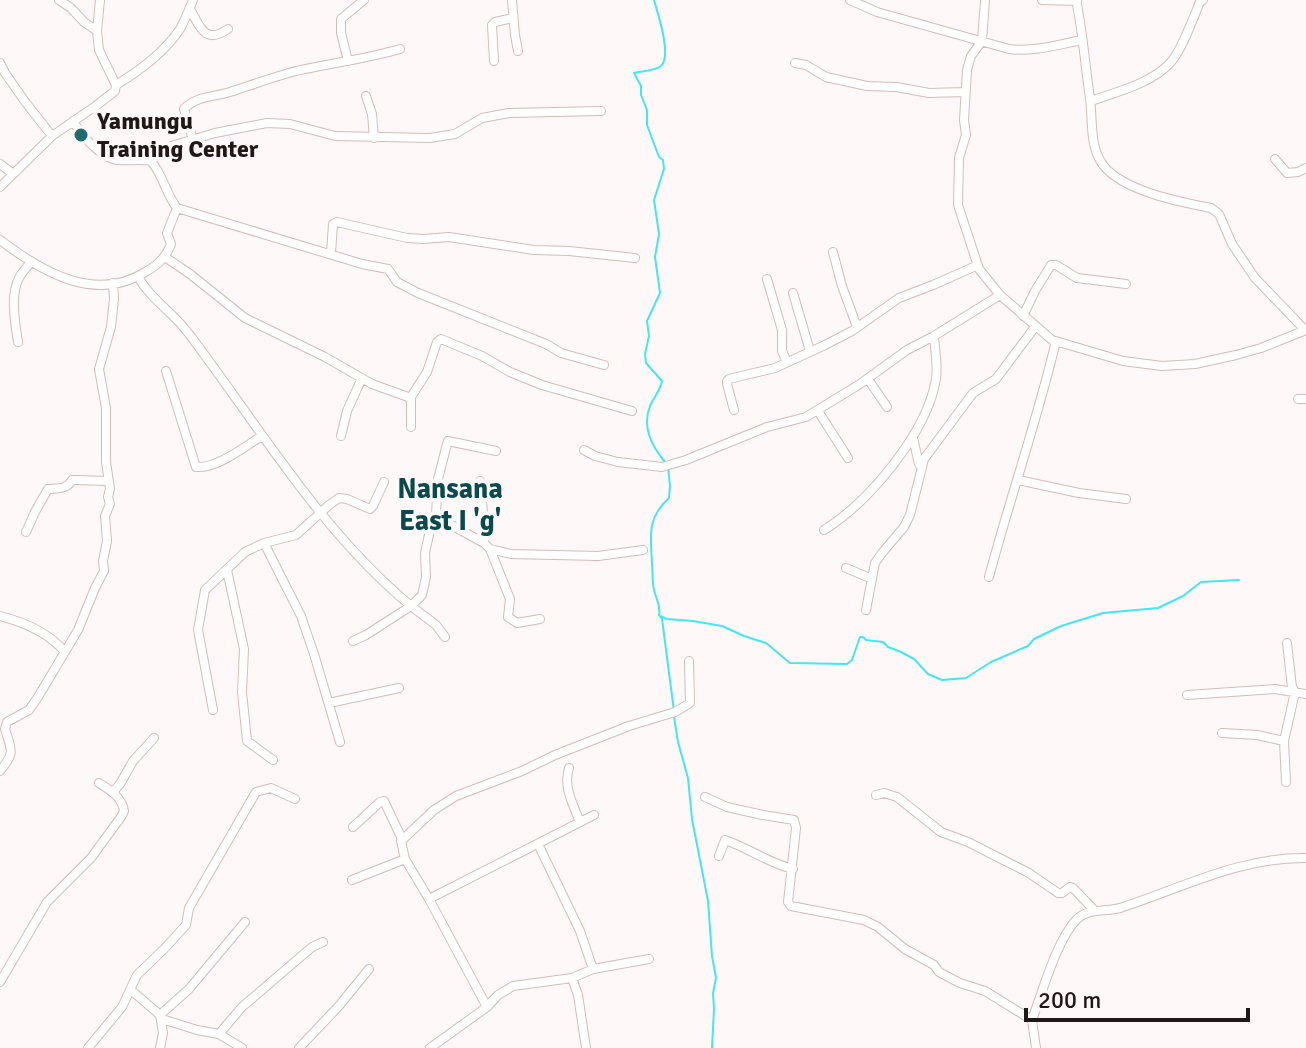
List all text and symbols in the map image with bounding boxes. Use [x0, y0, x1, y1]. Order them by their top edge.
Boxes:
place label: Yamungu Training Center [96, 106, 259, 164]
marker: Yamungu Training Center [72, 126, 90, 144]
district label: Nansana East I 'g' [397, 472, 503, 538]
scale bar [1026, 972, 1248, 1022]
text: 200 m [1038, 985, 1101, 1015]

